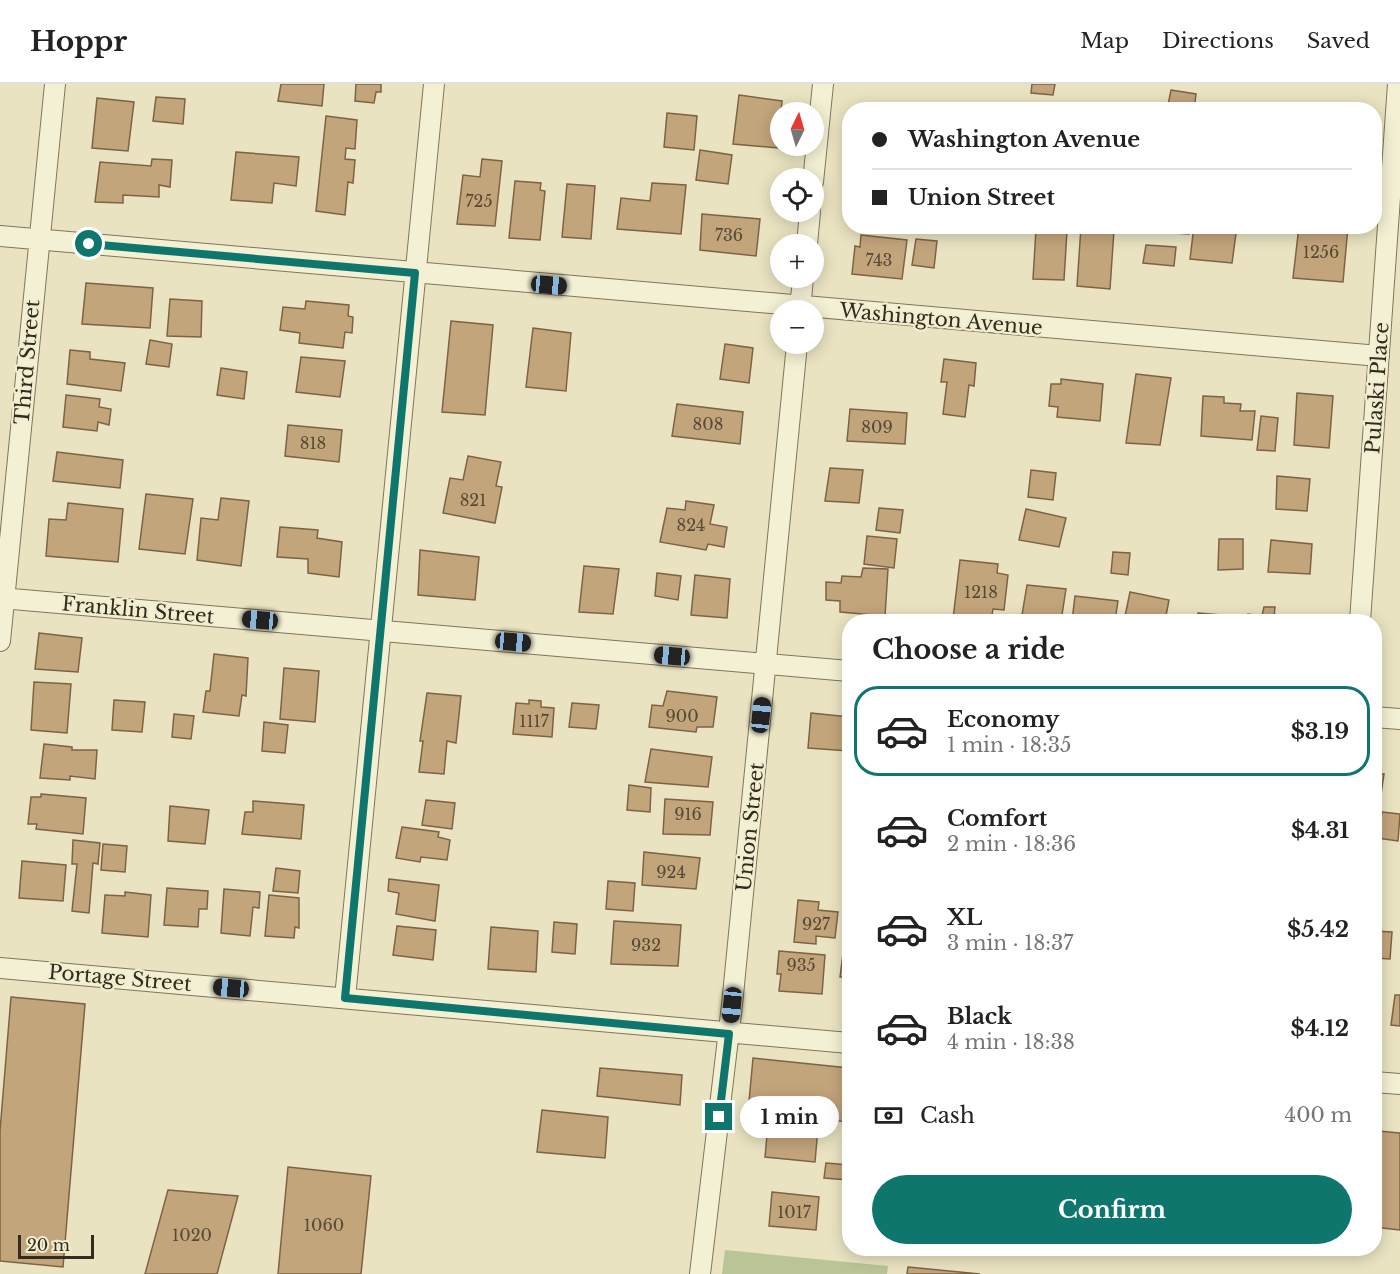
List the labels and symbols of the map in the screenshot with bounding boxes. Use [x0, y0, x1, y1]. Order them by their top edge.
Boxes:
north arrow [770, 102, 824, 156]
house number: 725 [466, 191, 492, 211]
house number: 736 [715, 225, 743, 245]
route start [75, 230, 102, 257]
house number: 1256 [1303, 242, 1339, 262]
house number: 743 [866, 250, 892, 270]
car [530, 274, 568, 296]
street label: Third Street [10, 298, 44, 426]
street label: Washington Avenue [837, 298, 1044, 340]
street label: Pulaski Place [1360, 321, 1394, 455]
house number: 808 [693, 414, 723, 434]
house number: 809 [861, 417, 893, 437]
house number: 818 [300, 433, 326, 453]
house number: 821 [460, 490, 486, 510]
house number: 824 [677, 515, 705, 535]
house number: 1218 [964, 582, 998, 602]
street label: Franklin Street [61, 591, 216, 629]
car [241, 609, 279, 631]
car [494, 631, 532, 653]
car [653, 645, 691, 667]
car [750, 696, 772, 734]
house number: 900 [665, 706, 699, 726]
house number: 1117 [519, 711, 550, 731]
street label: Union Street [731, 761, 769, 893]
house number: 916 [674, 804, 702, 824]
house number: 924 [656, 862, 686, 882]
house number: 927 [802, 914, 831, 934]
house number: 932 [631, 935, 661, 955]
house number: 935 [786, 955, 816, 975]
street label: Portage Street [47, 960, 193, 996]
car [212, 977, 250, 999]
car [721, 986, 743, 1024]
callout: 1 min [740, 1096, 839, 1138]
route end [705, 1103, 732, 1130]
house number: 1017 [777, 1202, 812, 1222]
house number: 1060 [304, 1215, 344, 1235]
house number: 1020 [172, 1225, 212, 1245]
scale bar [18, 1232, 94, 1260]

